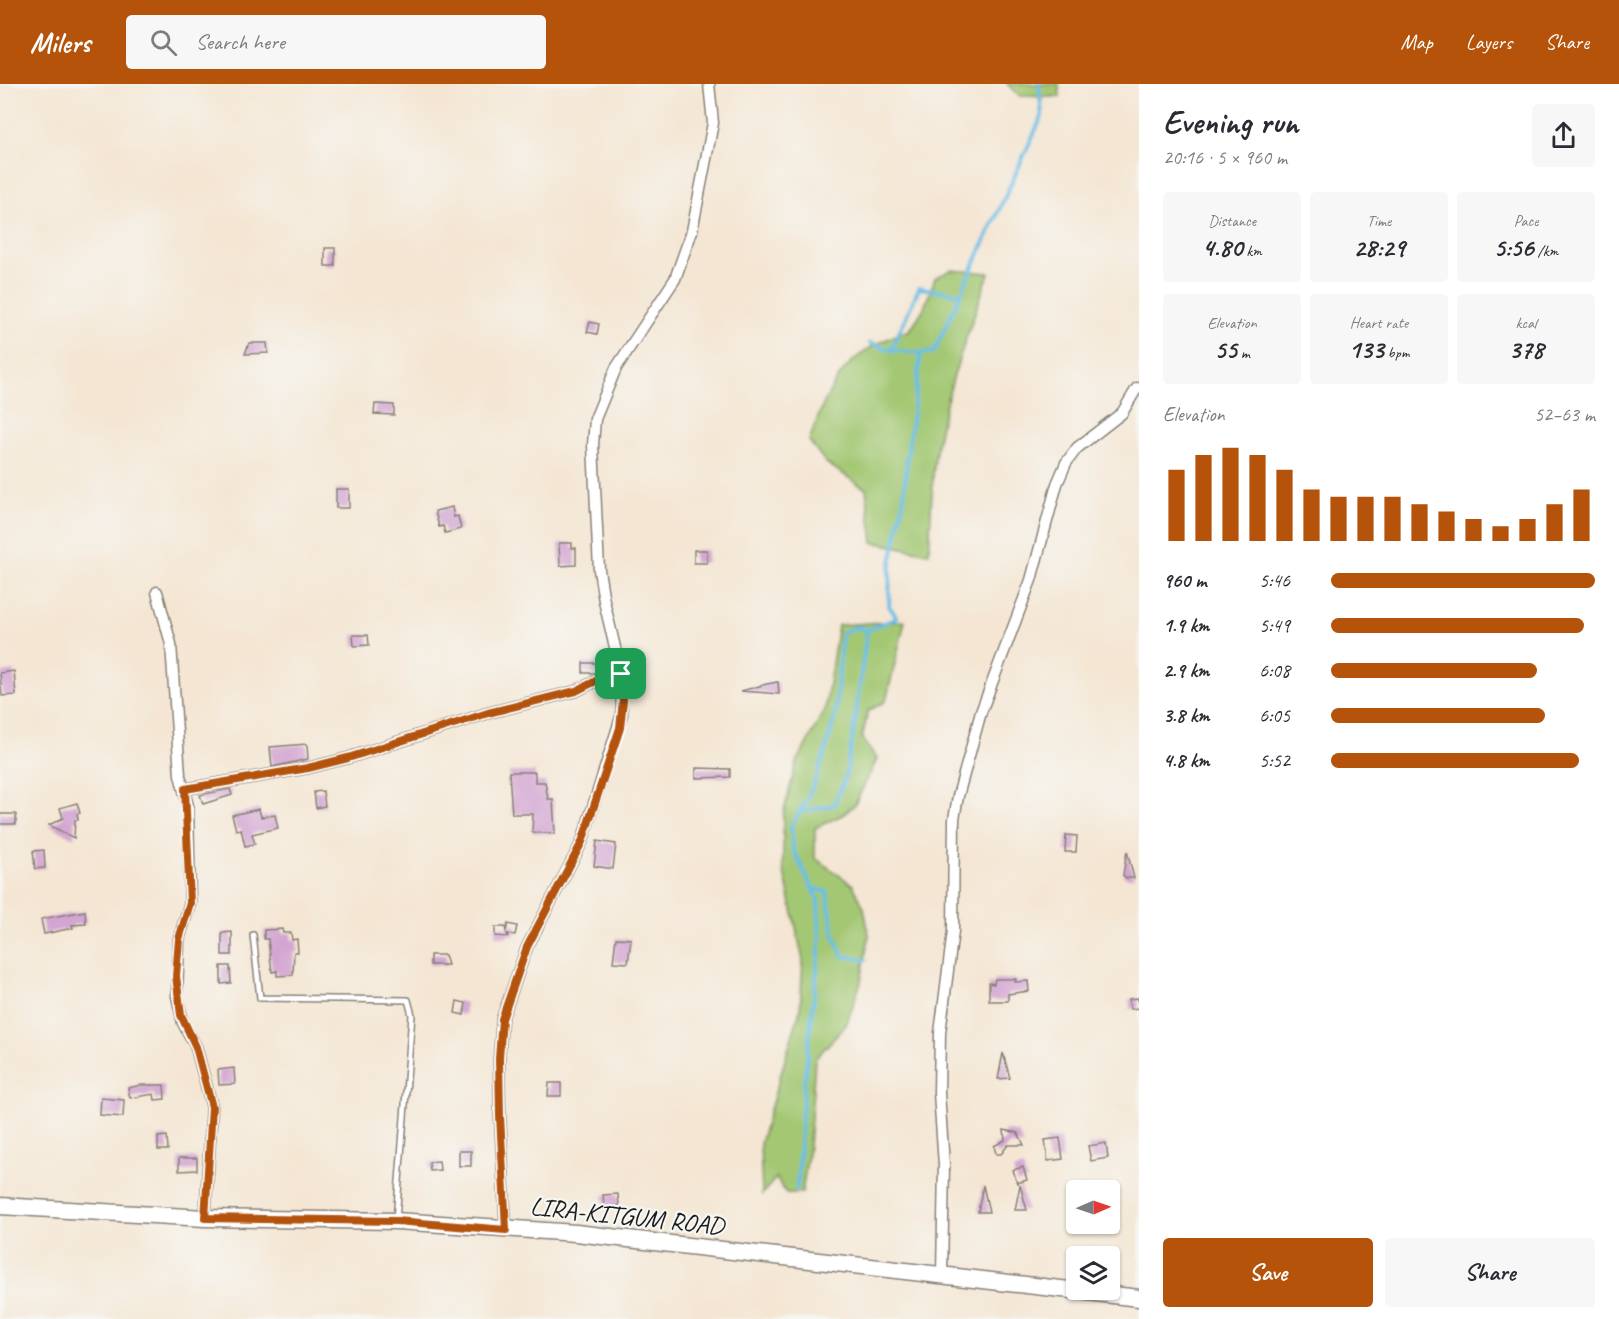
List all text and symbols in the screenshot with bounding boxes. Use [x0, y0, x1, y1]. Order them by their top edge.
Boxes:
search box [126, 15, 546, 69]
text: Milers [30, 25, 90, 60]
icon: search [147, 26, 180, 59]
text: Search here [195, 28, 285, 56]
text: Map [1400, 29, 1433, 55]
text: Layers [1466, 29, 1512, 55]
text: Share [1545, 29, 1589, 55]
text: Evening run [1163, 101, 1298, 143]
button: share [1532, 104, 1595, 167]
text: 20:16 · 5 × 960 m [1163, 145, 1287, 170]
text: Distance [1208, 211, 1256, 231]
text: Time [1367, 211, 1391, 231]
text: Pace [1514, 211, 1538, 231]
text: 4.80 [1202, 231, 1242, 264]
text: 28:29 [1353, 231, 1405, 264]
text: 5:56 [1494, 231, 1534, 264]
text: km [1242, 241, 1262, 261]
text: /km [1534, 241, 1558, 261]
text: Elevation [1207, 313, 1257, 333]
text: Heart rate [1350, 313, 1408, 333]
text: kcal [1515, 313, 1537, 333]
text: 55 [1214, 333, 1237, 366]
text: 133 [1349, 333, 1384, 366]
text: 378 [1509, 333, 1544, 366]
text: m [1237, 343, 1250, 363]
text: bpm [1384, 343, 1409, 363]
text: Elevation [1163, 402, 1225, 427]
text: 52–63 m [1534, 402, 1595, 427]
text: 960 m [1163, 568, 1206, 593]
text: 5:46 [1259, 568, 1290, 593]
text: 1.9 km [1163, 613, 1209, 638]
text: 5:49 [1259, 613, 1290, 638]
pin [595, 648, 646, 699]
icon: arrive [604, 657, 637, 690]
text: 2.9 km [1163, 658, 1209, 683]
text: 6:08 [1259, 658, 1290, 683]
text: 3.8 km [1163, 703, 1210, 728]
text: 6:05 [1259, 703, 1290, 728]
text: 4.8 km [1163, 748, 1210, 773]
text: 5:52 [1259, 748, 1290, 773]
north arrow [1066, 1180, 1120, 1234]
map controls [1066, 1180, 1120, 1300]
street label: LIRA-KITGUM ROAD [529, 1189, 728, 1243]
button: Save [1163, 1238, 1373, 1307]
button: Share [1385, 1238, 1595, 1307]
button: layers [1066, 1246, 1120, 1300]

